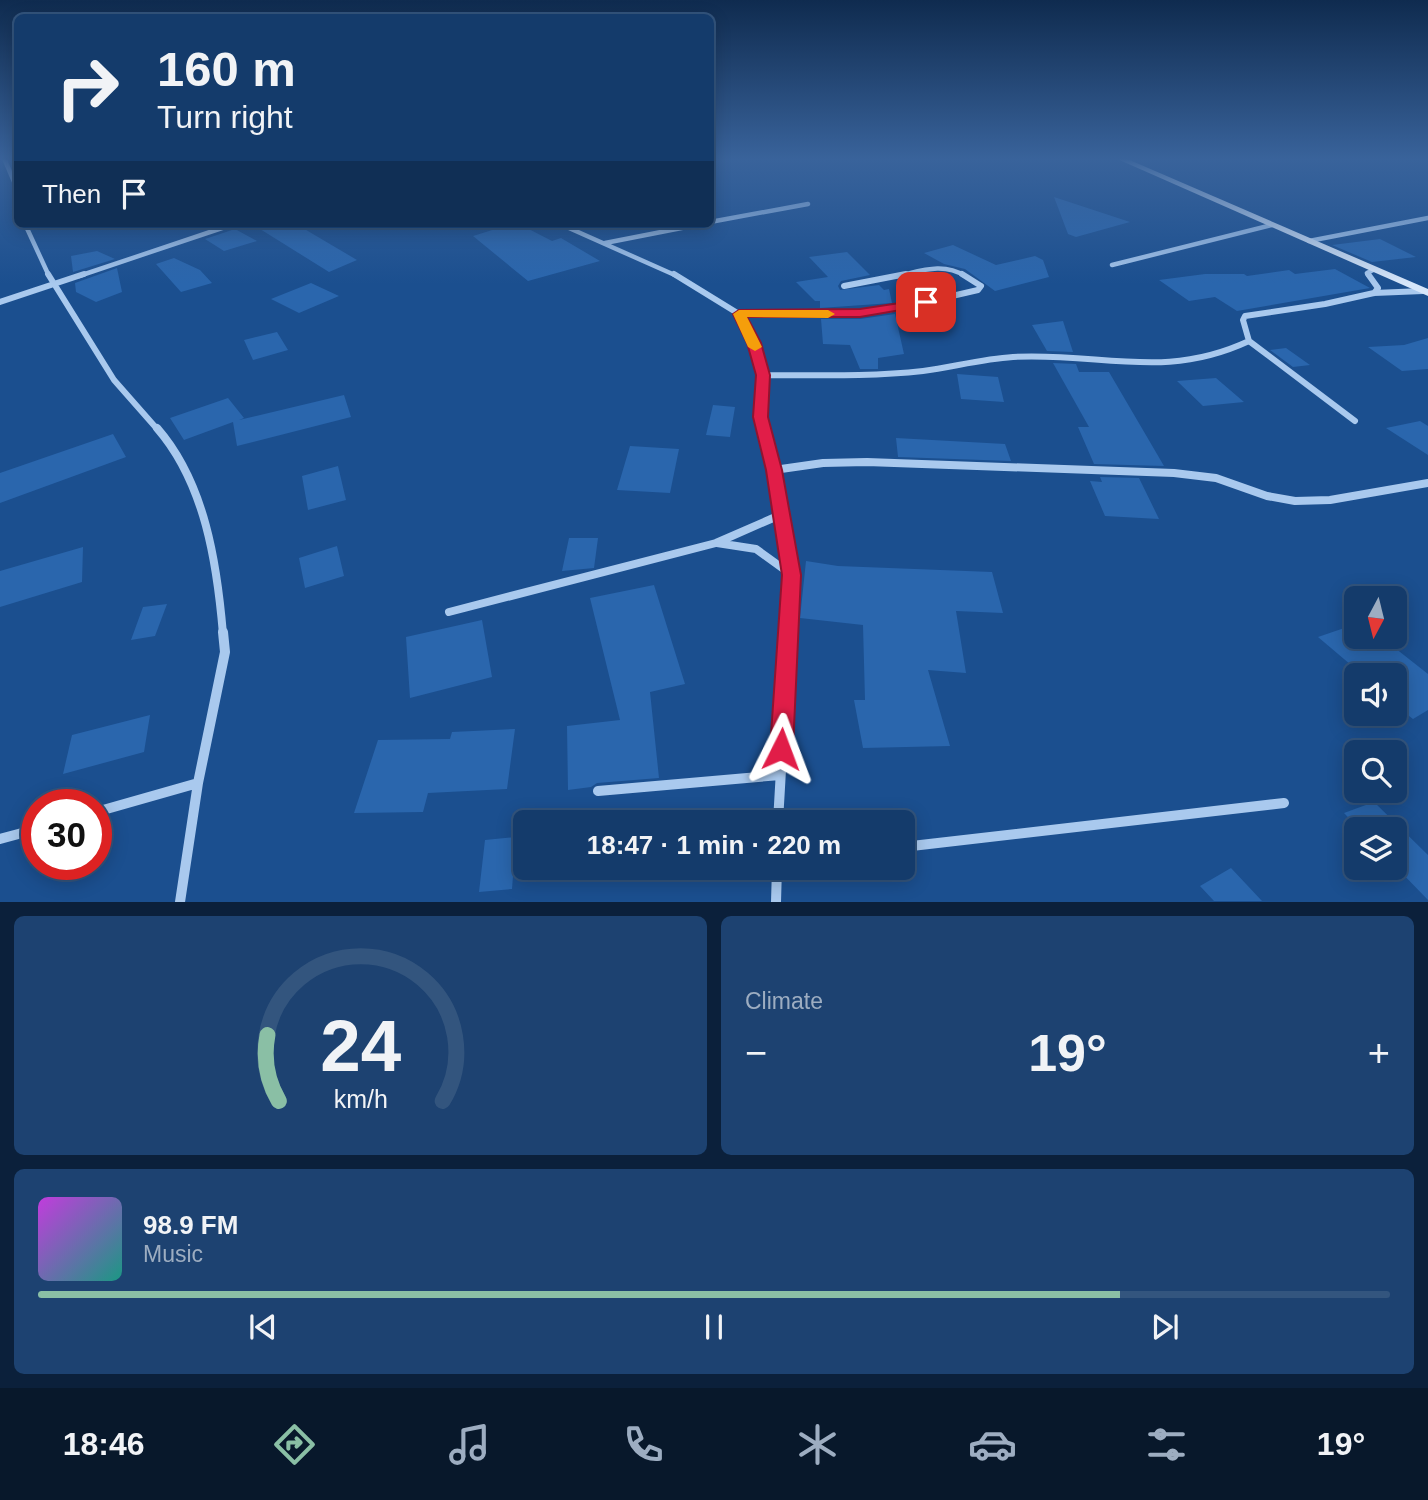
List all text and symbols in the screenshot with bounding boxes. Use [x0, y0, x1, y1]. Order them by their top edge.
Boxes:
icon: right [42, 42, 133, 133]
text: 160 m [157, 42, 296, 96]
text: Turn right [157, 99, 293, 135]
icon: arrive [115, 175, 153, 213]
text: Then [42, 179, 101, 209]
pin [896, 272, 956, 332]
icon: arrive [907, 283, 945, 321]
north arrow [1344, 586, 1407, 649]
map controls [1344, 586, 1407, 880]
button: sound [1344, 663, 1407, 726]
position arrow [744, 712, 818, 786]
button: search [1344, 740, 1407, 803]
speed limit sign: 30 [21, 789, 112, 880]
button: layers [1344, 817, 1407, 880]
text: 18:47 · 1 min · 220 m [587, 830, 841, 860]
text: Climate [745, 988, 823, 1014]
text: 24 [320, 1006, 401, 1087]
text: 19° [1028, 1024, 1107, 1082]
text: − [745, 1032, 767, 1074]
text: + [1368, 1032, 1390, 1074]
text: km/h [333, 1085, 388, 1113]
text: 98.9 FM [143, 1210, 238, 1240]
text: Music [143, 1241, 203, 1267]
icon: previous [244, 1308, 282, 1346]
icon: pause [695, 1308, 733, 1346]
icon: next [1146, 1308, 1184, 1346]
icon: directions [270, 1420, 319, 1469]
icon: music [445, 1420, 494, 1469]
icon: phone [619, 1420, 668, 1469]
icon: climate [793, 1420, 842, 1469]
icon: car [968, 1420, 1017, 1469]
icon: filters [1142, 1420, 1191, 1469]
text: 18:46 [63, 1426, 145, 1462]
text: 19° [1317, 1426, 1365, 1462]

